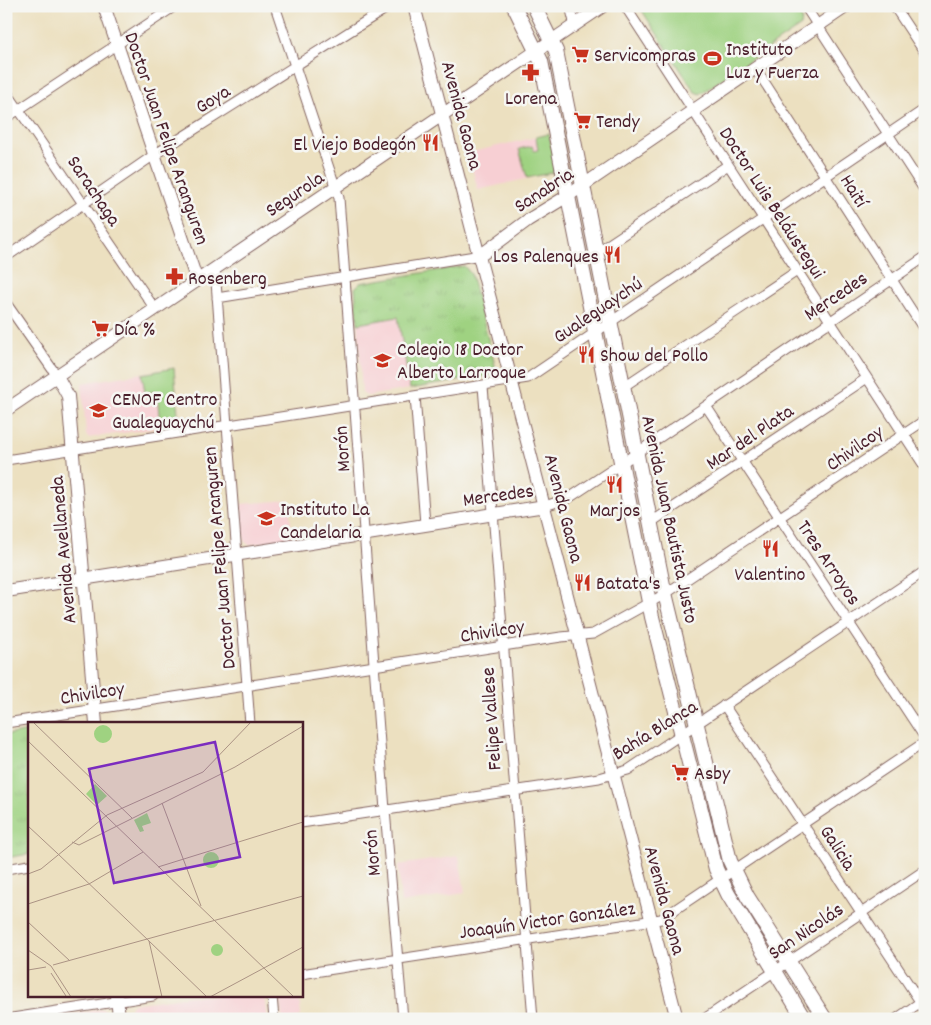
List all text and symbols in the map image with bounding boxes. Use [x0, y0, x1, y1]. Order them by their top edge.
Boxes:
street label: Doctor Juan Felipe Aranguren [116, 29, 215, 249]
place label: Instituto Luz y Fuerza [726, 37, 819, 88]
place label: Servicompras [594, 43, 696, 71]
supermarket icon: Servicompras [570, 44, 590, 64]
sports icon: Instituto Luz y Fuerza [702, 49, 722, 69]
street label: Avenida Gaona [432, 58, 488, 174]
pharmacy icon: Lorena [521, 63, 541, 83]
street label: Goya [191, 79, 237, 122]
place label: Lorena [505, 86, 558, 114]
place label: Tendy [596, 109, 640, 137]
supermarket icon: Tendy [572, 110, 592, 130]
street label: Doctor Luis Beláustegui [711, 122, 830, 285]
place label: El Viejo Bodegón [293, 132, 416, 160]
restaurant icon: El Viejo Bodegón [420, 133, 440, 153]
street label: Sarachaga [59, 151, 127, 233]
street label: Sanabria [509, 161, 580, 221]
street label: Segurola [261, 165, 331, 225]
street label: Haití [831, 170, 874, 215]
place label: Los Palenques [493, 244, 599, 272]
restaurant icon: Los Palenques [603, 245, 623, 265]
place label: Rosenberg [188, 266, 267, 294]
street label: Mercedes [799, 266, 874, 329]
pharmacy icon: Rosenberg [164, 267, 184, 287]
street label: Gualeguaychú [548, 271, 649, 352]
place label: Día % [114, 317, 156, 345]
supermarket icon: Día % [90, 318, 110, 338]
place label: Colegio 18 Doctor Alberto Larroque [397, 337, 526, 388]
place label: Show del Pollo [600, 343, 708, 371]
restaurant icon: Show del Pollo [576, 344, 596, 364]
school or university icon: Colegio 18 Doctor Alberto Larroque [373, 350, 393, 370]
place label: CENOF Centro Gualeguaychú [112, 387, 218, 438]
street label: Mar del Plata [701, 398, 801, 478]
school or university icon: CENOF Centro Gualeguaychú [88, 400, 108, 420]
street label: Avenida Juan Bautista Justo [632, 413, 704, 626]
street label: Chivilcoy [821, 419, 891, 479]
street label: Morón [328, 425, 360, 473]
street label: Doctor Juan Felipe Aranguren [197, 445, 245, 670]
street label: Avenida Gaona [535, 451, 589, 567]
street label: Avenida Avellaneda [45, 474, 85, 625]
restaurant icon: Marjos [605, 475, 625, 495]
street label: Mercedes [461, 478, 536, 516]
place label: Instituto La Candelaria [280, 497, 370, 548]
place label: Marjos [589, 498, 641, 526]
school or university icon: Instituto La Candelaria [256, 509, 276, 529]
street label: Tres Arroyos [789, 516, 866, 612]
restaurant icon: Valentino [760, 539, 780, 559]
place label: Valentino [735, 562, 806, 590]
place label: Batata's [596, 571, 661, 599]
restaurant icon: Batata's [572, 572, 592, 592]
street label: Chivilcoy [458, 614, 527, 652]
street label: Felipe Vallese [475, 666, 511, 771]
street label: Chivilcoy [58, 676, 127, 714]
street label: Bahía Blanca [607, 694, 704, 769]
inset map [28, 722, 302, 998]
place label: Asby [694, 761, 731, 789]
supermarket icon: Asby [670, 762, 690, 782]
street label: Galicia [811, 820, 862, 877]
street label: Morón [358, 829, 390, 877]
street label: Avenida Gaona [635, 843, 691, 959]
street label: Joaquín Victor González [458, 896, 637, 948]
street label: San Nicolás [763, 897, 850, 968]

